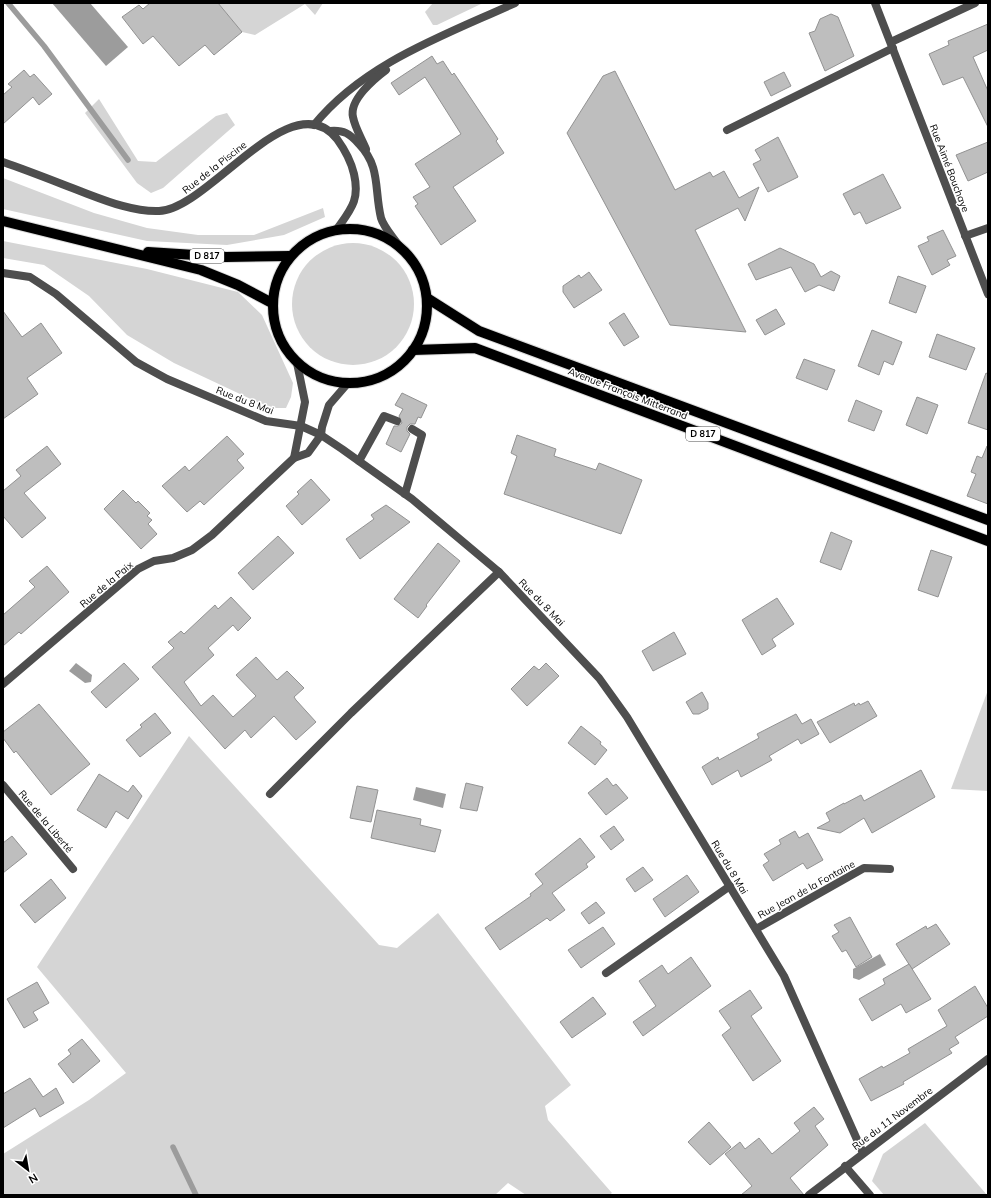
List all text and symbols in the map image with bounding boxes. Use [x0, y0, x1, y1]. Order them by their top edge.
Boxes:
street label: Rue Aimé Bouchaye [927, 122, 972, 214]
street label: Rue de la Piscine [179, 138, 249, 197]
road number: D 817 [190, 249, 224, 263]
street label: Avenue François Mitterrand [566, 365, 690, 422]
street label: Rue du 8 Mai [214, 384, 275, 417]
road number: D 817 [686, 427, 720, 441]
street label: Rue de la Paix [77, 558, 136, 611]
street label: Rue du 8 Mai [516, 576, 567, 629]
street label: Rue de la Liberté [16, 787, 76, 855]
street label: Rue du 8 Mai [708, 838, 751, 897]
street label: Rue Jean de la Fontaine [755, 857, 857, 922]
street label: Rue du 11 Novembre [850, 1084, 935, 1153]
north arrow [8, 1150, 48, 1190]
text: N [26, 1170, 40, 1187]

